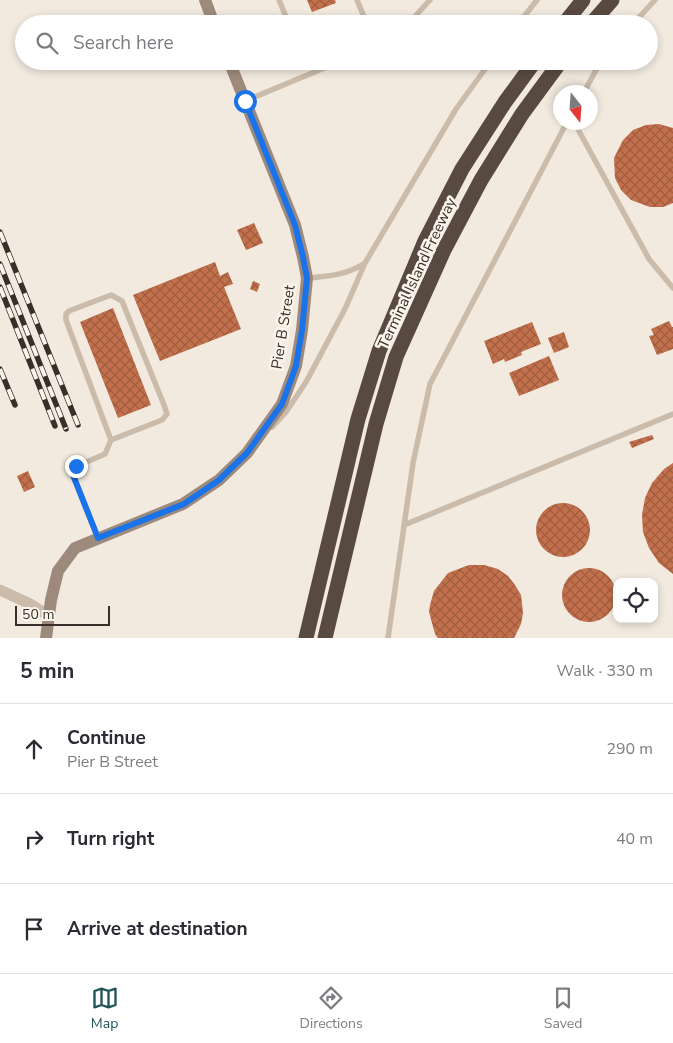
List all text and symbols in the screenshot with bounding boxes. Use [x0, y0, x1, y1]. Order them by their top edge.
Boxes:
search box [15, 15, 658, 70]
icon: search [33, 29, 61, 57]
text: Search here [73, 30, 174, 56]
north arrow [553, 85, 598, 130]
route start [234, 90, 257, 113]
street label: Terminal Island Freeway [373, 194, 461, 352]
street label: Pier B Street [266, 283, 300, 371]
route end [65, 455, 88, 478]
map controls [613, 578, 658, 623]
button: locate [613, 578, 658, 623]
scale bar [15, 603, 110, 626]
text: 50 m [22, 605, 54, 624]
text: 5 min [20, 657, 74, 685]
text: Walk · 330 m [557, 660, 653, 682]
text: Continue [67, 725, 146, 751]
icon: ahead [20, 735, 48, 763]
text: 290 m [606, 738, 653, 760]
text: Pier B Street [67, 751, 158, 773]
icon: right [20, 825, 48, 853]
text: Turn right [67, 826, 154, 852]
text: 40 m [616, 828, 653, 850]
icon: arrive [20, 915, 48, 943]
text: Arrive at destination [67, 916, 248, 942]
tab: Map [91, 984, 119, 1033]
tab: Directions [300, 984, 363, 1033]
tab: Saved [544, 984, 582, 1033]

